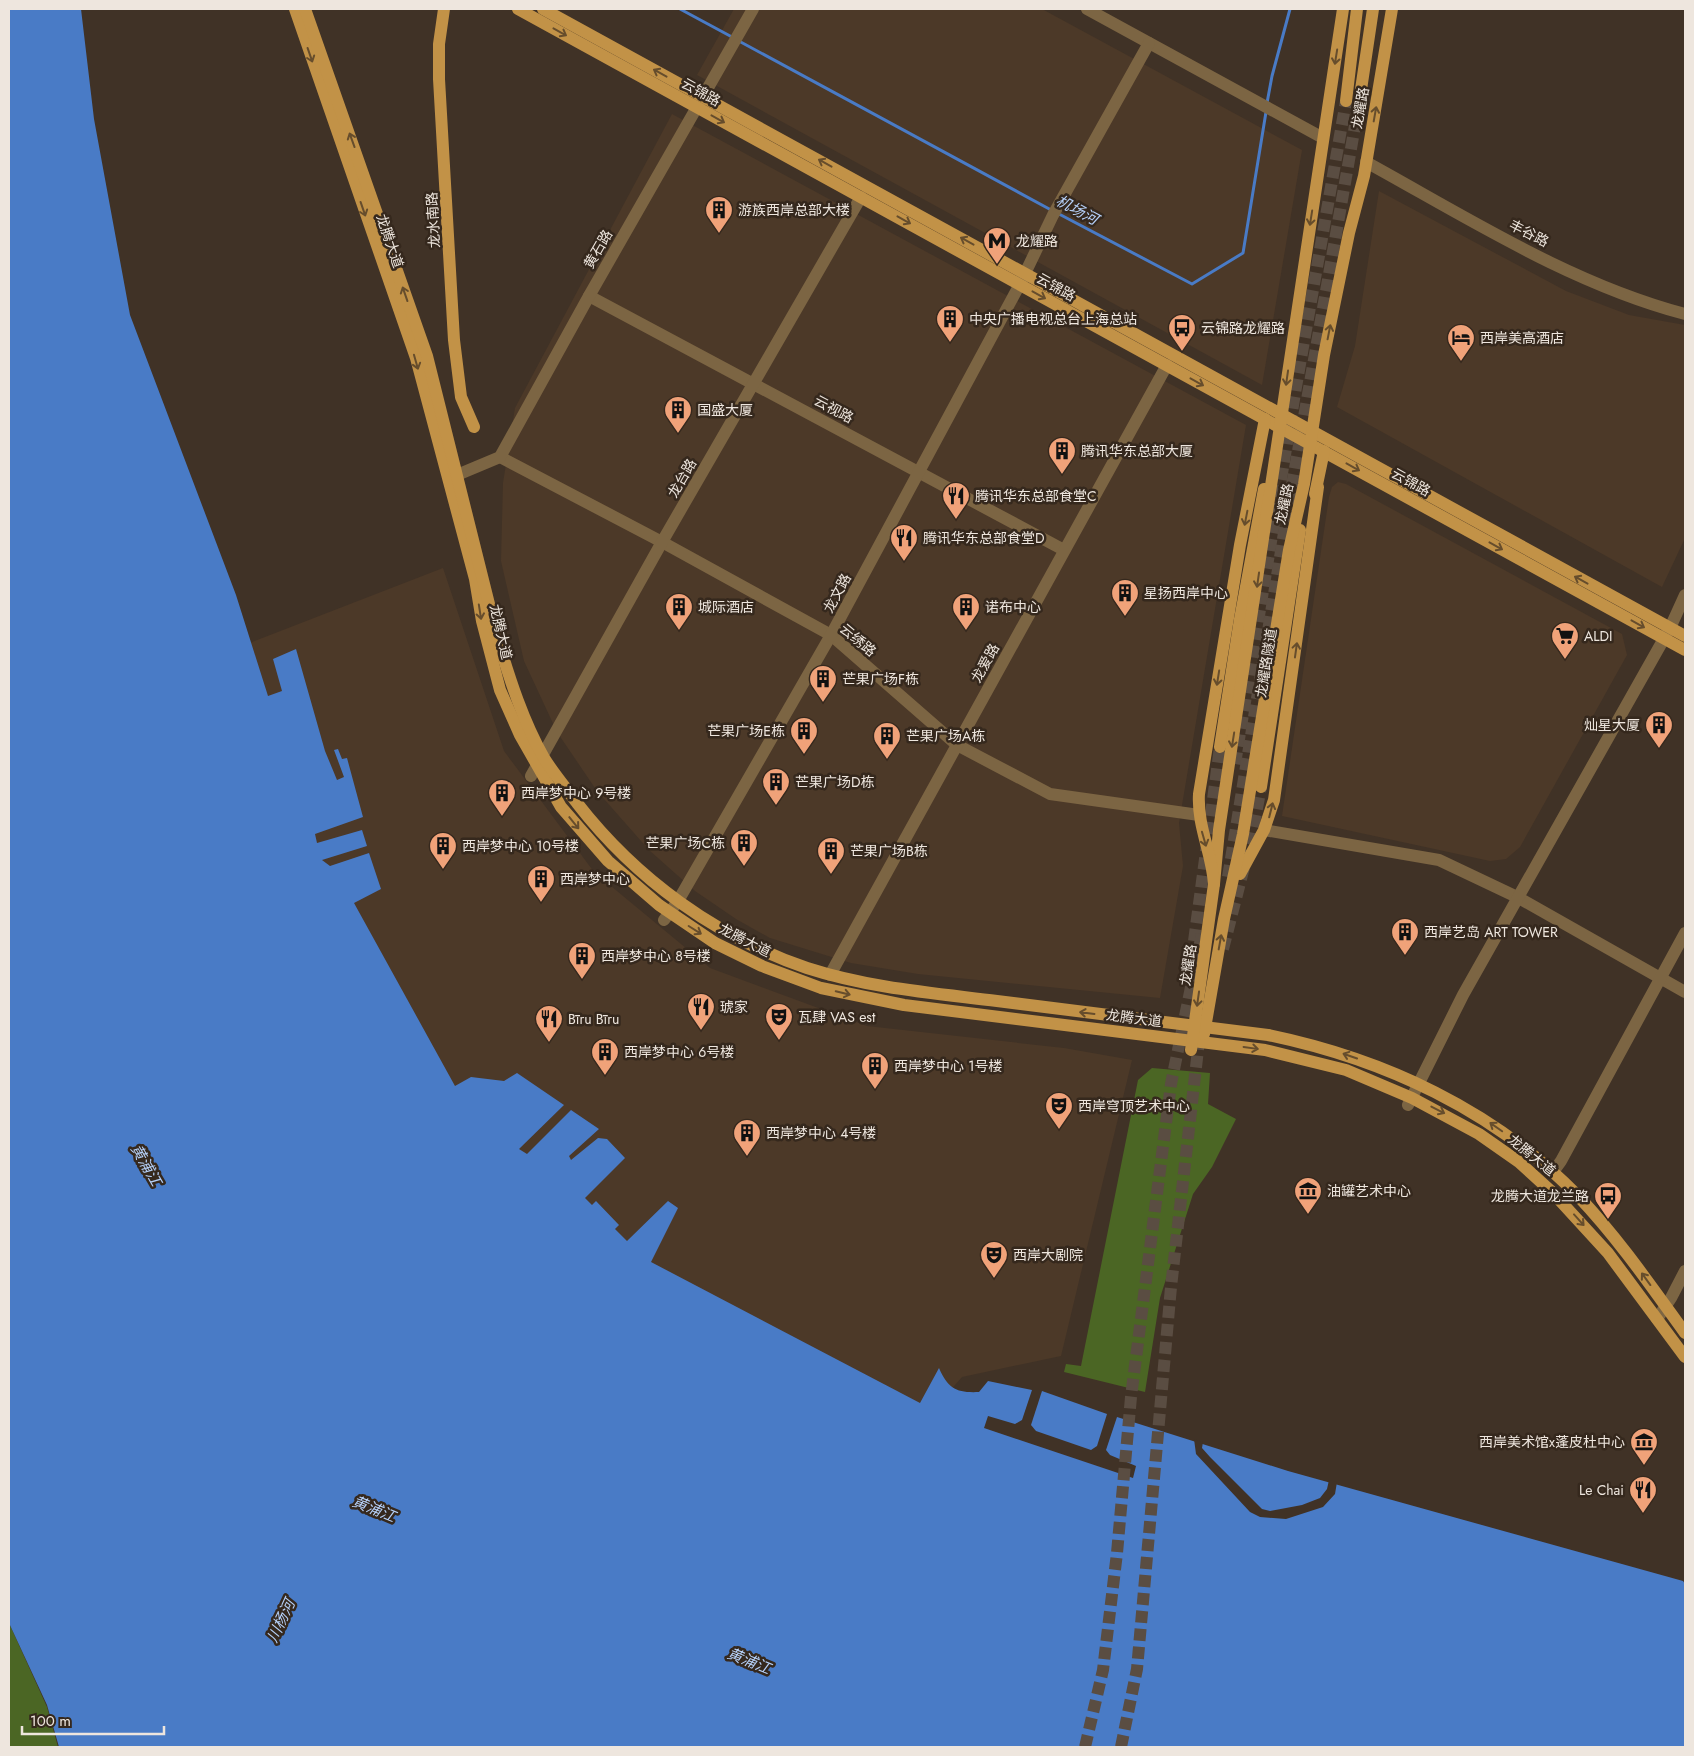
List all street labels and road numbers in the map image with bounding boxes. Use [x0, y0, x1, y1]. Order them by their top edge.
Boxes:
street label: 云锦路 [678, 73, 724, 111]
street label: 龙耀路 [1347, 86, 1373, 130]
street label: 龙水南路 [422, 192, 444, 248]
street label: 龙腾大道 [371, 211, 409, 271]
street label: 丰谷路 [1506, 215, 1552, 251]
street label: 黄石路 [579, 226, 617, 272]
street label: 云锦路 [1033, 268, 1079, 306]
street label: 云视路 [811, 390, 857, 428]
street label: 龙台路 [663, 455, 701, 501]
street label: 云锦路 [1388, 463, 1434, 501]
street label: 龙耀路 [1270, 481, 1298, 527]
street label: 龙文路 [818, 570, 856, 616]
street label: 龙腾大道 [485, 602, 517, 662]
street label: 云绣路 [835, 619, 881, 661]
street label: 龙耀路隧道 [1251, 627, 1281, 699]
street label: 龙爱路 [966, 640, 1004, 686]
street label: 龙腾大道 [716, 918, 774, 962]
street label: 龙耀路 [1175, 943, 1201, 987]
street label: 龙腾大道 [1105, 1005, 1163, 1031]
street label: 龙腾大道 [1504, 1130, 1560, 1180]

